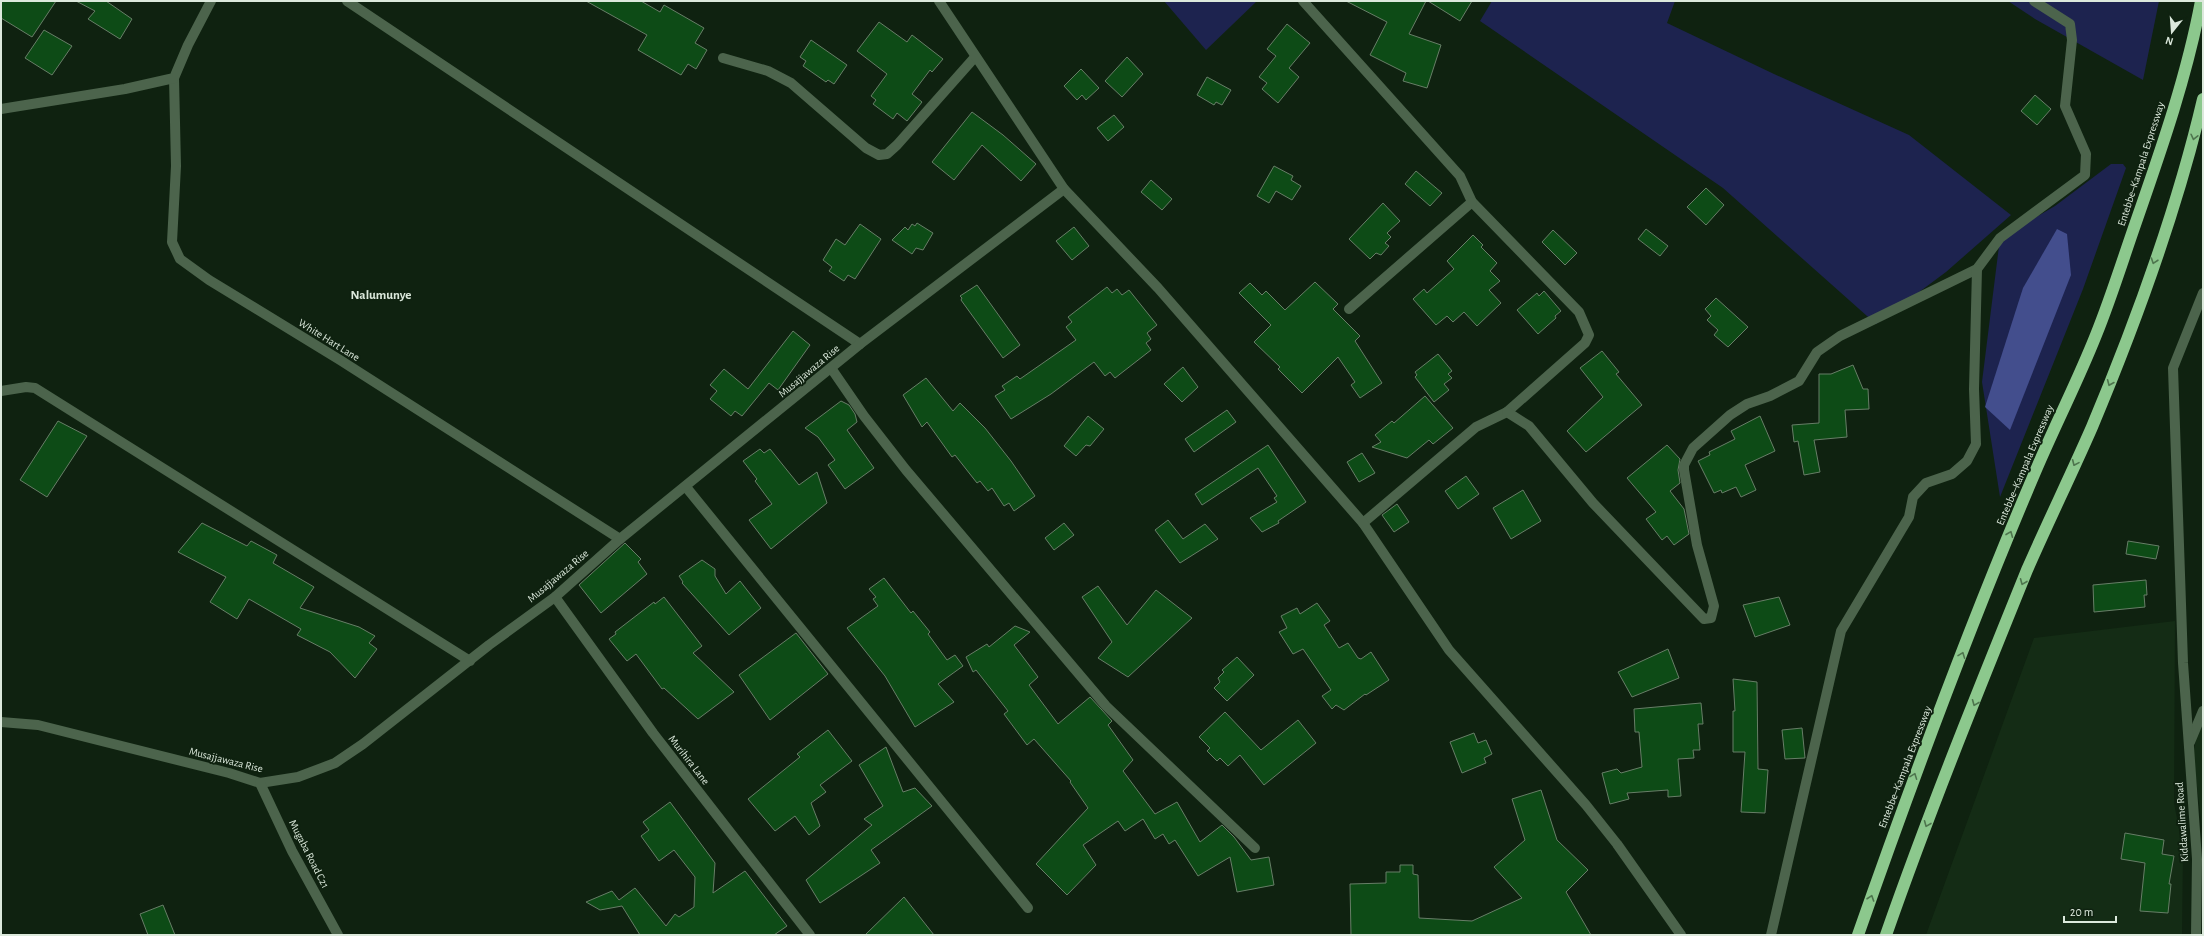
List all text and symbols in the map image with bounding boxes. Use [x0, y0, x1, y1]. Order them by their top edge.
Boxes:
north arrow [2152, 12, 2192, 52]
text: N [2164, 35, 2174, 47]
street label: Entebbe–Kampala Expressway [2116, 100, 2166, 227]
one-way arrow [2191, 134, 2199, 141]
one-way arrow [2151, 257, 2159, 264]
district label: Nalumunye [351, 289, 411, 302]
street label: White Hart Lane [296, 317, 362, 363]
street label: Musajjawaza Rise [776, 342, 842, 400]
one-way arrow [2106, 380, 2114, 387]
street label: Entebbe–Kampala Expressway [1995, 403, 2056, 527]
one-way arrow [2072, 459, 2080, 466]
one-way arrow [2005, 530, 2013, 537]
street label: Musajjawaza Rise [525, 547, 591, 605]
one-way arrow [2019, 578, 2027, 585]
one-way arrow [1957, 651, 1965, 658]
one-way arrow [1971, 699, 1979, 706]
street label: Entebbe–Kampala Expressway [1877, 704, 1933, 830]
street label: Murihira Lane [666, 733, 712, 787]
street label: Musajjawaza Rise [188, 746, 264, 774]
one-way arrow [1910, 772, 1918, 779]
street label: Kiddawalime Road [2174, 781, 2190, 862]
street label: Mugaba Road C21 [287, 818, 331, 890]
one-way arrow [1923, 820, 1931, 827]
one-way arrow [1866, 895, 1875, 902]
scale bar [2064, 898, 2116, 924]
text: 20 m [2070, 906, 2093, 918]

